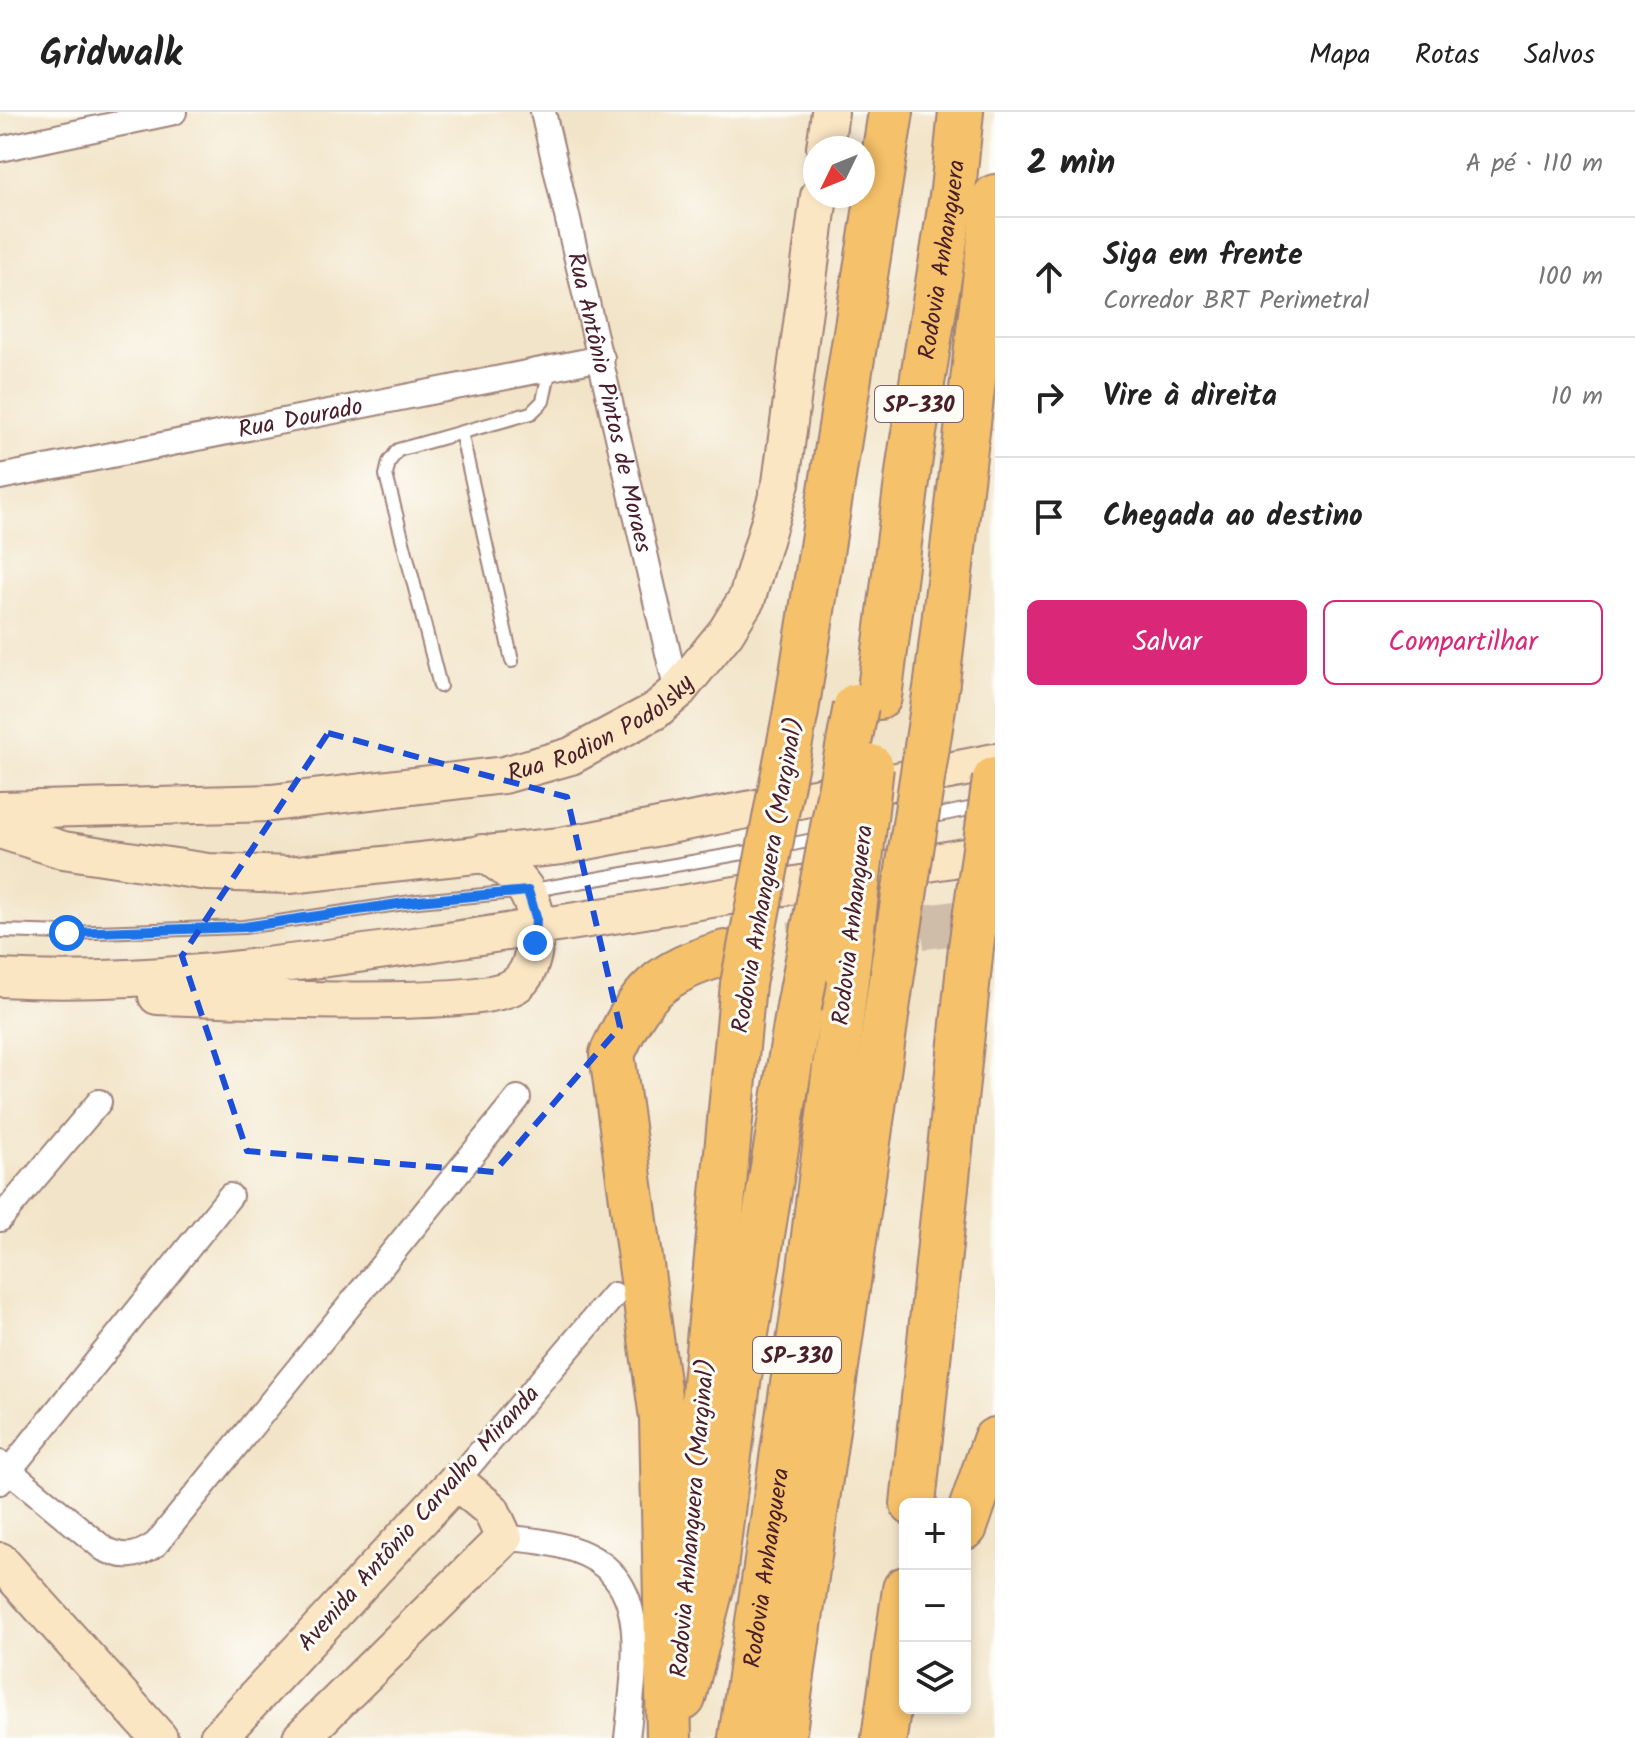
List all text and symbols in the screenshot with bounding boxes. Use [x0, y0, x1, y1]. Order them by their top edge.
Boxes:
text: Gridwalk [40, 25, 182, 85]
text: Mapa [1309, 33, 1371, 78]
text: Rotas [1415, 33, 1480, 78]
text: Salvos [1524, 33, 1595, 78]
north arrow [803, 136, 875, 208]
text: 2 min [1027, 137, 1115, 191]
text: A pé · 110 m [1465, 143, 1603, 185]
street label: Rodovia Anhanguera [908, 158, 977, 363]
text: Siga em frente [1103, 232, 1303, 280]
street label: Rua Antônio Pintos de Moraes [555, 249, 662, 557]
icon: ahead [1027, 255, 1071, 299]
text: 100 m [1538, 256, 1603, 298]
text: Corredor BRT Perimetral [1103, 280, 1369, 322]
text: Vire à direita [1103, 373, 1277, 421]
icon: right [1027, 375, 1071, 419]
text: 10 m [1551, 376, 1603, 418]
road number: SP-330 [875, 386, 963, 422]
street label: Rua Dourado [235, 388, 366, 451]
text: Chegada ao destino [1103, 493, 1363, 541]
icon: arrive [1027, 495, 1071, 539]
button: Salvar [1027, 600, 1307, 685]
button: Compartilhar [1323, 600, 1603, 685]
street label: Rua Rodion Podolsky [503, 666, 705, 794]
street label: Rodovia Anhanguera (Marginal) [721, 714, 815, 1036]
street label: Rodovia Anhanguera [822, 823, 885, 1028]
route start [49, 915, 85, 951]
route end [517, 925, 553, 961]
road number: SP-330 [753, 1337, 841, 1373]
street label: Rodovia Anhanguera (Marginal) [660, 1357, 727, 1679]
street label: Avenida Antônio Carvalho Miranda [288, 1377, 550, 1661]
street label: Rodovia Anhanguera [734, 1465, 801, 1671]
map controls [899, 1498, 971, 1714]
button: + [899, 1498, 971, 1570]
button: − [899, 1570, 971, 1642]
button: layers [899, 1642, 971, 1714]

